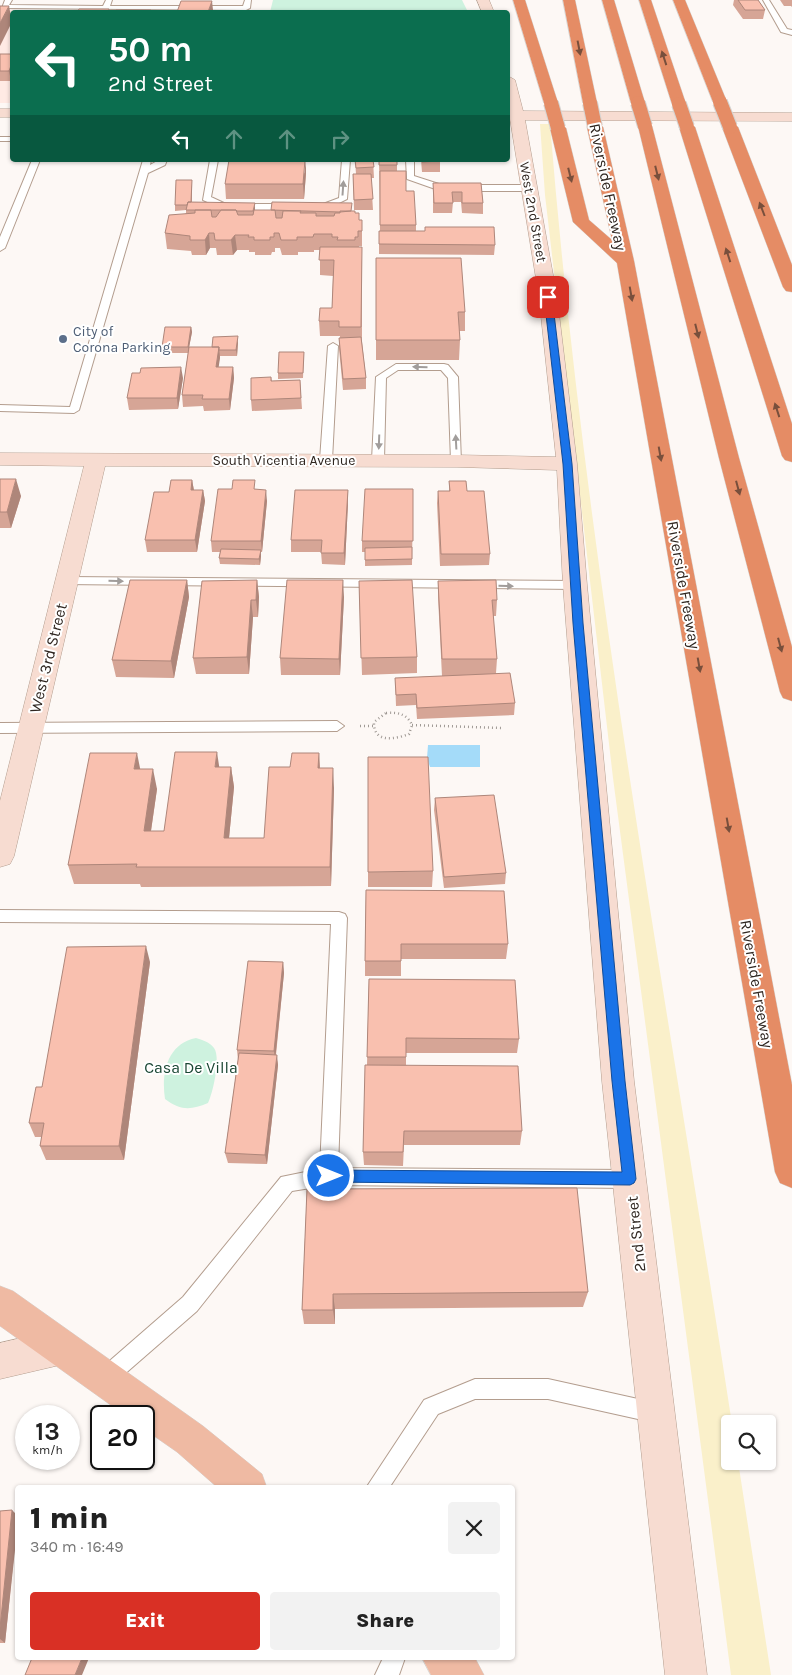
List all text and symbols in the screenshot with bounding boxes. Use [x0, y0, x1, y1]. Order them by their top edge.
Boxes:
text: 50 m [108, 29, 193, 70]
icon: left [25, 30, 90, 95]
one-way arrow [575, 40, 583, 55]
one-way arrow [659, 51, 667, 66]
text: 2nd Street [108, 71, 213, 97]
street label: Riverside Freeway [585, 122, 631, 253]
icon: left [167, 125, 195, 153]
icon: ahead [220, 125, 248, 153]
icon: ahead [273, 125, 301, 153]
icon: right [326, 125, 354, 153]
street label: West 2nd Street [516, 160, 550, 264]
one-way arrow [653, 166, 661, 181]
one-way arrow [566, 167, 574, 182]
one-way arrow [340, 180, 348, 196]
one-way arrow [757, 202, 765, 216]
one-way arrow [723, 247, 731, 262]
pin [527, 276, 569, 318]
icon: arrive [534, 283, 562, 311]
one-way arrow [627, 287, 635, 303]
place label: City of Corona Parking [73, 323, 170, 356]
one-way arrow [693, 323, 701, 338]
marker: City of Corona Parking [57, 333, 69, 345]
one-way arrow [412, 363, 428, 371]
one-way arrow [772, 402, 780, 417]
one-way arrow [375, 434, 383, 450]
one-way arrow [452, 434, 460, 450]
one-way arrow [656, 446, 664, 462]
street label: South Vicentia Avenue [212, 452, 356, 469]
one-way arrow [734, 481, 742, 496]
street label: Riverside Freeway [663, 519, 705, 651]
one-way arrow [108, 577, 124, 585]
one-way arrow [498, 582, 514, 590]
street label: West 3rd Street [25, 601, 71, 715]
one-way arrow [776, 638, 784, 653]
one-way arrow [695, 658, 703, 674]
one-way arrow [725, 818, 733, 834]
street label: Riverside Freeway [736, 918, 778, 1050]
park label: Casa De Villa [144, 1058, 238, 1077]
position arrow [302, 1149, 354, 1201]
street label: 2nd Street [623, 1195, 649, 1273]
speed limit sign: 20 [90, 1405, 155, 1470]
map controls [721, 1415, 776, 1470]
button: search [721, 1415, 776, 1470]
text: 13 [35, 1417, 60, 1446]
text: km/h [32, 1443, 63, 1457]
text: 1 min [30, 1500, 109, 1536]
button: close [448, 1502, 500, 1554]
text: 340 m · 16:49 [30, 1537, 123, 1556]
button: Exit [30, 1592, 260, 1650]
button: Share [270, 1592, 500, 1650]

